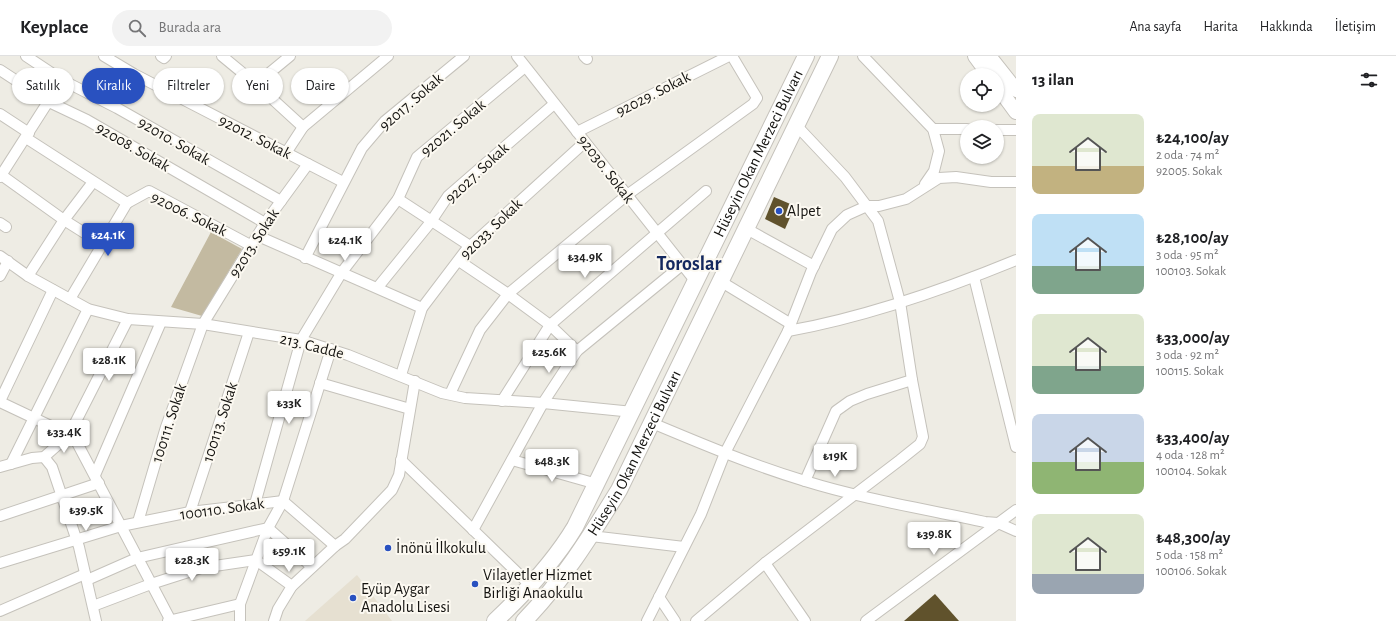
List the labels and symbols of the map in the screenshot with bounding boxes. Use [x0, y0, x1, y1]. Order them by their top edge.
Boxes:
street label: Hüseyin Okan Merzeci Bulvarı [711, 67, 806, 239]
street label: 92029. Sokak [613, 68, 693, 120]
street label: 92017. Sokak [376, 70, 446, 134]
street label: 92021. Sokak [418, 96, 489, 160]
street label: 92012. Sokak [216, 112, 294, 162]
street label: 92010. Sokak [135, 114, 213, 168]
street label: 92008. Sokak [93, 119, 173, 175]
street label: 92030. Sokak [575, 132, 638, 207]
street label: 92027. Sokak [442, 139, 512, 206]
street label: 92006. Sokak [149, 189, 230, 240]
street label: 92033. Sokak [457, 195, 526, 262]
place label: Alpet [787, 203, 821, 219]
street label: 92013. Sokak [226, 205, 282, 280]
marker: Alpet [774, 206, 784, 216]
pin: ₺24.1K [75, 223, 141, 257]
pin: ₺24.1K [312, 228, 378, 262]
pin: ₺34.9K [552, 245, 618, 279]
district label: Toroslar [657, 254, 721, 274]
street label: 213. Cadde [278, 330, 346, 362]
pin: ₺25.6K [516, 340, 582, 374]
pin: ₺28.1K [76, 348, 142, 382]
street label: Hüseyin Okan Merzeci Bulvarı [585, 368, 684, 539]
street label: 100113. Sokak [200, 379, 241, 464]
street label: 100111. Sokak [149, 381, 189, 464]
pin: ₺33K [265, 391, 313, 425]
pin: ₺33.4K [31, 420, 97, 454]
pin: ₺19K [811, 444, 859, 478]
pin: ₺48.3K [519, 449, 585, 483]
street label: 100110. Sokak [179, 495, 266, 523]
pin: ₺39.5K [53, 498, 119, 532]
pin: ₺39.8K [901, 522, 967, 556]
place label: İnönü İlkokulu [396, 538, 486, 556]
pin: ₺59.1K [256, 539, 322, 573]
marker: İnönü İlkokulu [383, 543, 393, 553]
pin: ₺28.3K [159, 548, 225, 582]
place label: Vilayetler Hizmet Birliği Anaokulu [483, 567, 592, 601]
marker: Vilayetler Hizmet Birliği Anaokulu [470, 579, 480, 589]
place label: Eyüp Aygar Anadolu Lisesi [361, 581, 450, 615]
marker: Eyüp Aygar Anadolu Lisesi [348, 593, 358, 603]

